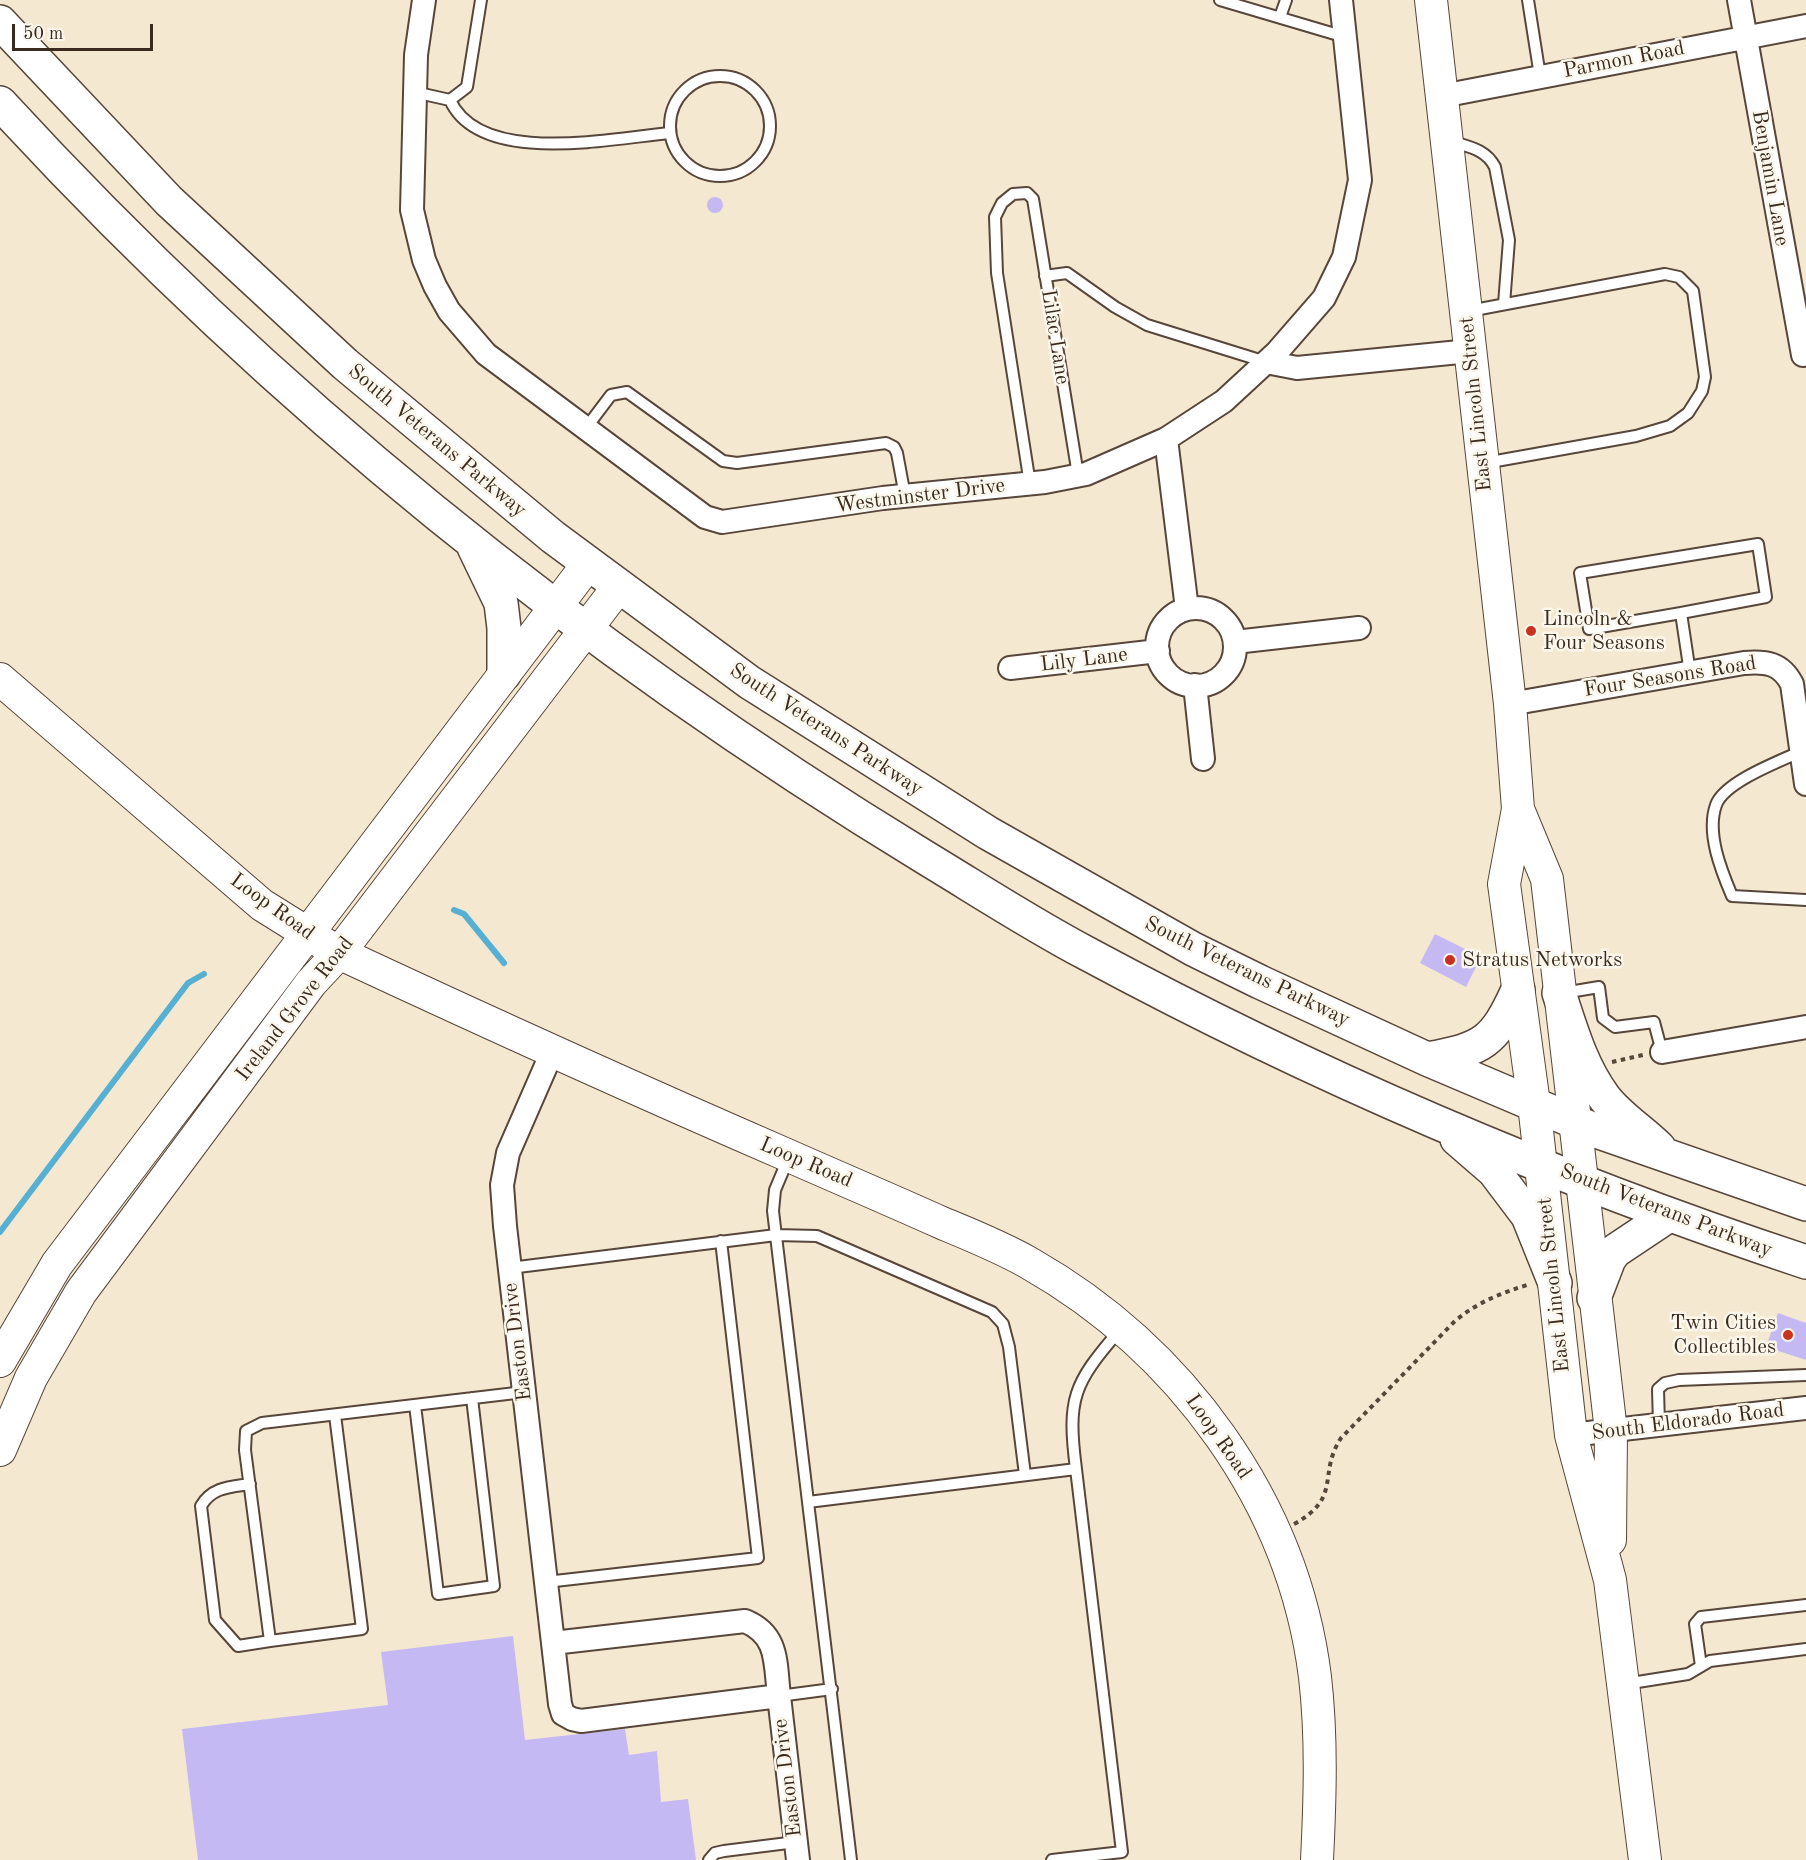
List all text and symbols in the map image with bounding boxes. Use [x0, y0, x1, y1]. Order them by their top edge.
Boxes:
scale bar [15, 12, 156, 50]
text: 50 m [23, 25, 63, 43]
street label: Parmon Road [1561, 36, 1687, 84]
street label: Benjamin Lane [1746, 108, 1794, 248]
street label: Lilac Lane [1035, 287, 1075, 387]
street label: East Lincoln Street [1454, 315, 1498, 493]
street label: South Veterans Parkway [343, 359, 531, 523]
street label: Westminster Drive [833, 473, 1007, 519]
place label: Lincoln & Four Seasons [1543, 606, 1665, 656]
marker: Lincoln & Four Seasons [1524, 624, 1538, 638]
street label: Lily Lane [1039, 642, 1129, 678]
street label: Four Seasons Road [1582, 651, 1758, 703]
street label: South Veterans Parkway [725, 658, 927, 802]
street label: Loop Road [225, 868, 319, 946]
street label: South Veterans Parkway [1140, 911, 1354, 1033]
street label: Ireland Grove Road [231, 932, 359, 1086]
place label: Stratus Networks [1462, 947, 1622, 973]
marker: Stratus Networks [1443, 953, 1457, 967]
street label: Loop Road [756, 1132, 856, 1194]
street label: South Veterans Parkway [1556, 1159, 1776, 1263]
street label: East Lincoln Street [1532, 1196, 1576, 1374]
street label: Easton Drive [498, 1281, 538, 1403]
place label: Twin Cities Collectibles [1670, 1310, 1776, 1360]
marker: Twin Cities Collectibles [1781, 1328, 1795, 1342]
street label: Loop Road [1179, 1389, 1257, 1485]
street label: South Eldorado Road [1590, 1398, 1786, 1446]
street label: Easton Drive [768, 1717, 808, 1839]

